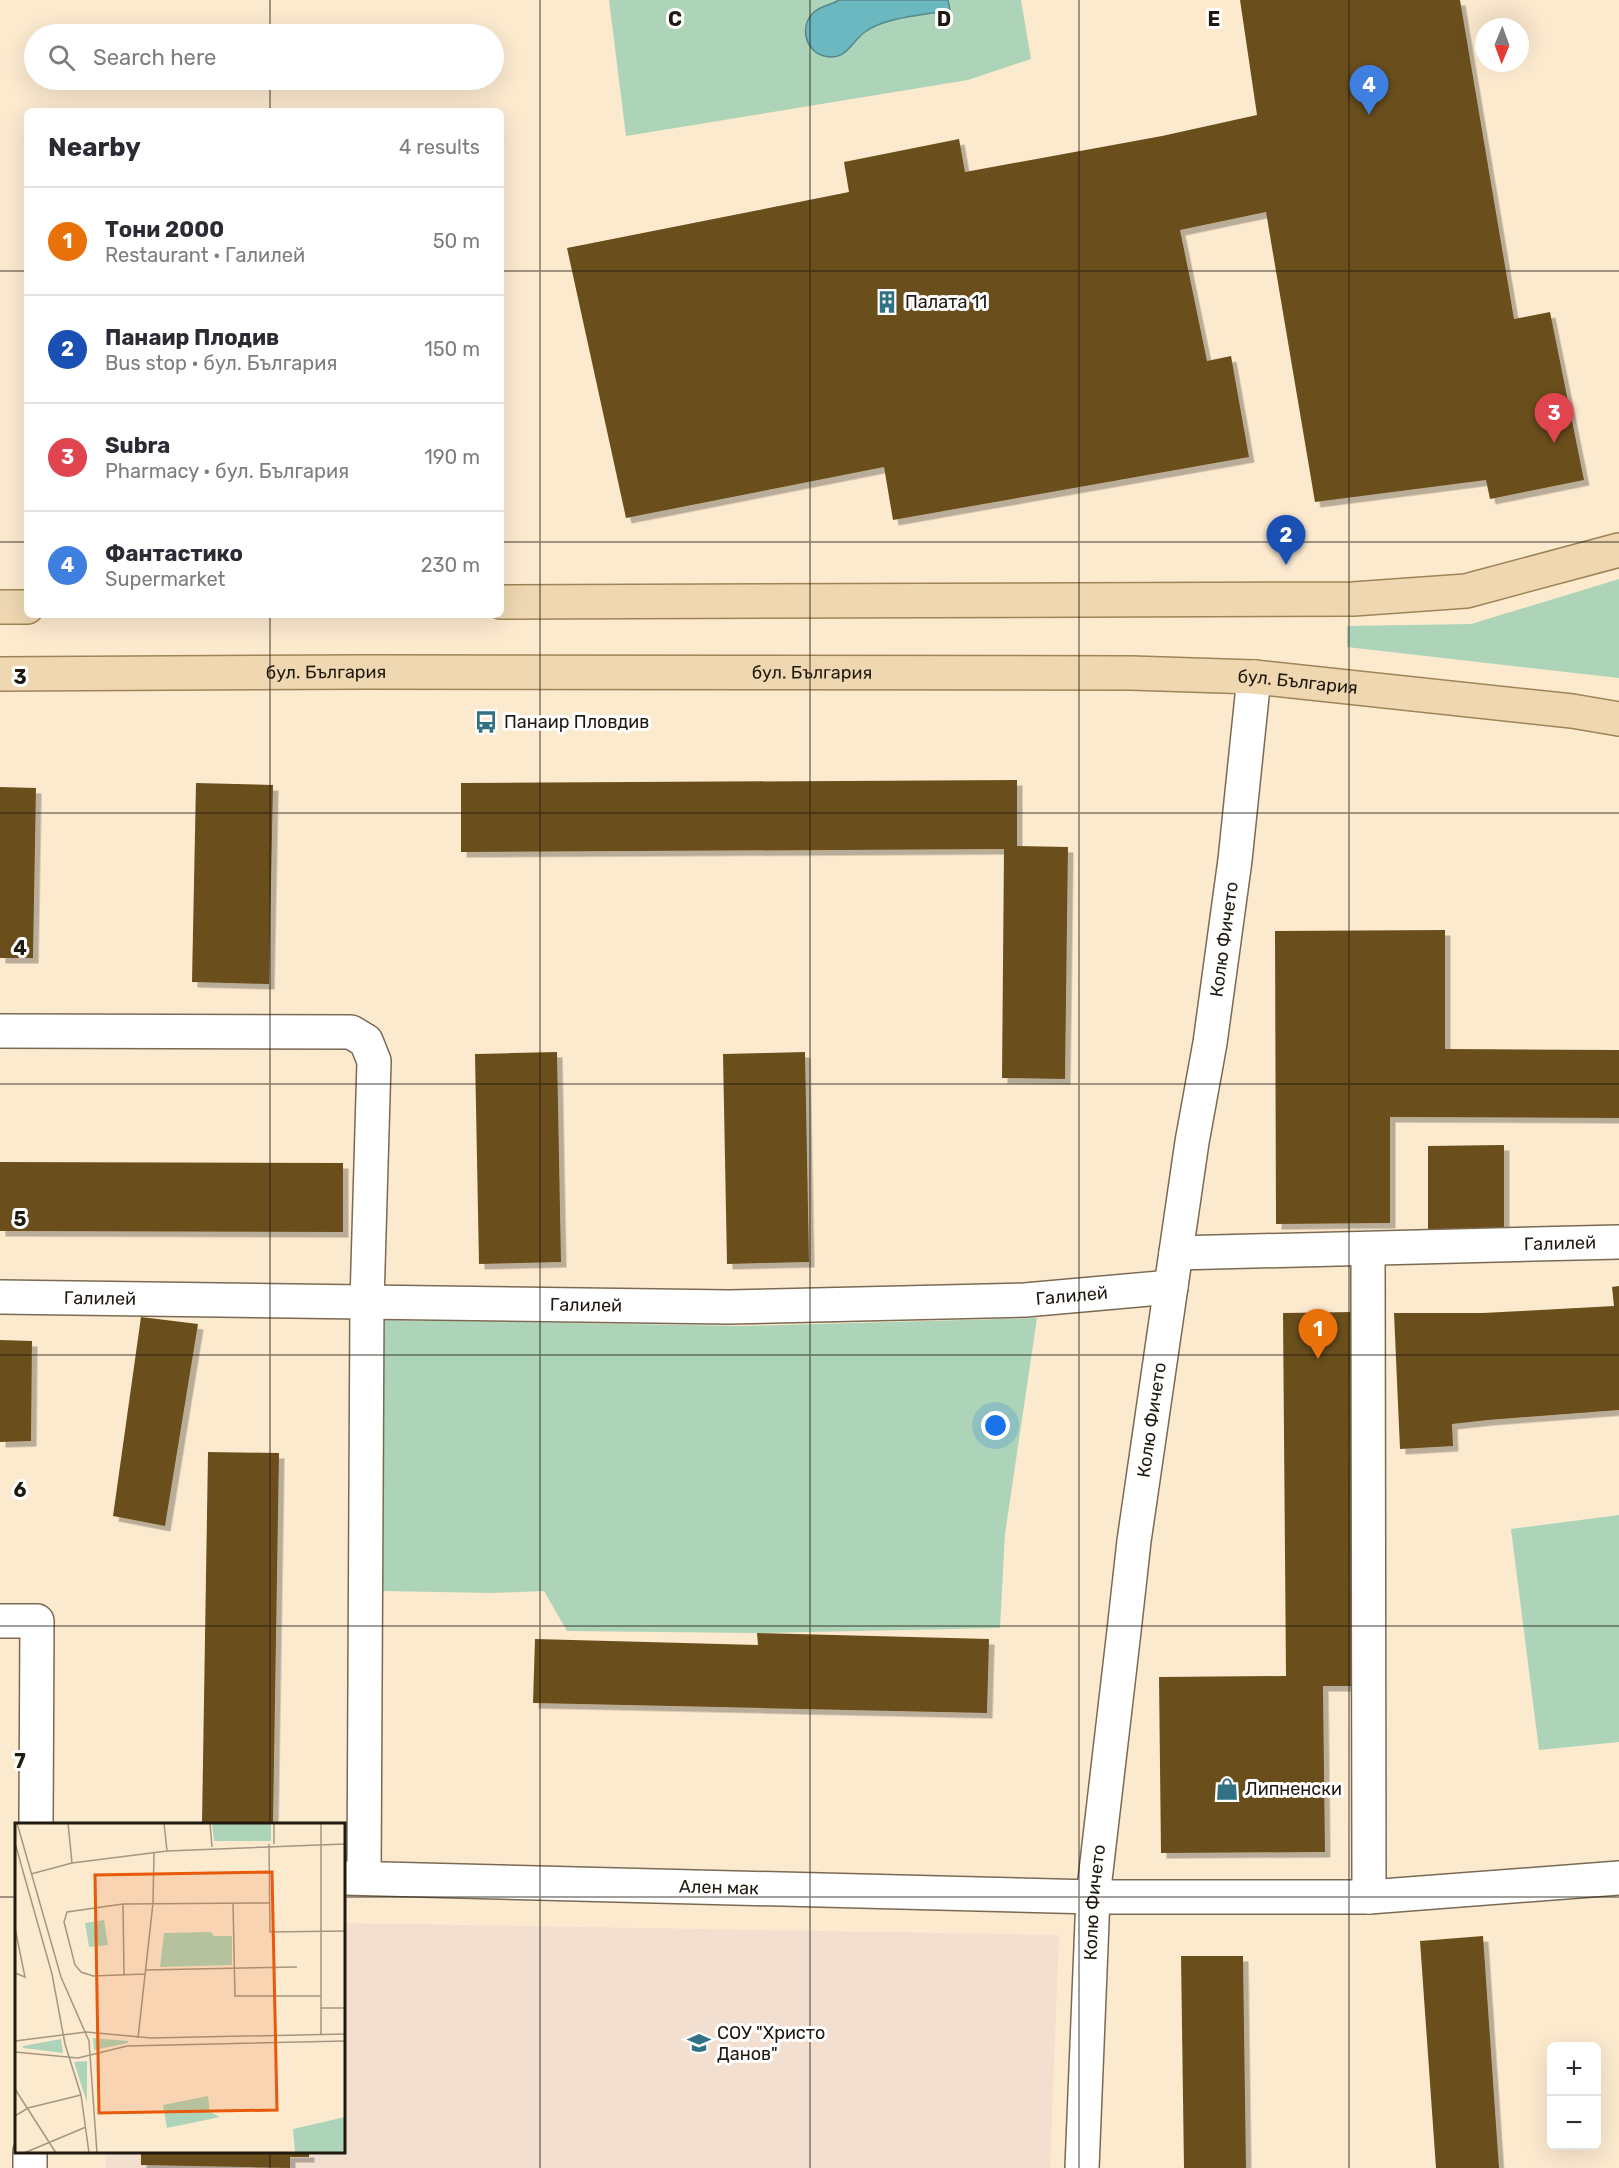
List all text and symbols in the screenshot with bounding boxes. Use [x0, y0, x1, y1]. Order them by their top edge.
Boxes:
text: C [668, 7, 682, 31]
text: D [937, 7, 951, 31]
text: E [1208, 7, 1220, 31]
north arrow [1475, 18, 1529, 72]
search box [24, 24, 504, 90]
icon: search [45, 41, 78, 74]
text: Search here [93, 44, 216, 71]
pin: 4 [1350, 66, 1388, 115]
text: Nearby [48, 132, 141, 163]
text: 4 results [399, 135, 480, 159]
text: Тони 2000 [105, 216, 224, 243]
text: 1 [63, 229, 72, 253]
text: 50 m [433, 229, 480, 253]
text: Restaurant · Галилей [105, 243, 305, 267]
building icon: Палата 11 [874, 289, 900, 315]
place label: Палата 11 [905, 291, 987, 313]
text: Панаир Плодив [105, 324, 279, 351]
text: 2 [61, 337, 74, 361]
text: 150 m [424, 337, 480, 361]
text: Bus stop · бул. България [105, 351, 337, 375]
pin: 3 [1534, 394, 1574, 443]
text: Subra [105, 432, 170, 459]
text: 3 [61, 445, 74, 469]
text: 190 m [424, 445, 480, 469]
text: Pharmacy · бул. България [105, 459, 349, 483]
pin: 2 [1266, 516, 1306, 565]
text: Фантастико [105, 540, 243, 567]
text: 4 [61, 553, 74, 577]
text: 230 m [421, 553, 480, 577]
text: Supermarket [105, 567, 225, 591]
street label: бул. България [266, 661, 386, 684]
street label: бул. България [752, 662, 872, 684]
text: 3 [13, 665, 27, 689]
street label: бул. България [1237, 665, 1359, 699]
bus stop icon: Панаир Пловдив [473, 709, 499, 735]
place label: Панаир Пловдив [504, 711, 649, 733]
street label: Колю Фичето [1205, 880, 1243, 998]
text: 4 [13, 936, 27, 960]
text: 5 [14, 1207, 27, 1231]
street label: Галилей [1523, 1232, 1596, 1255]
street label: Галилей [1035, 1282, 1109, 1310]
street label: Галилей [64, 1287, 136, 1310]
street label: Галилей [550, 1294, 622, 1317]
pin: 1 [1298, 1310, 1338, 1359]
street label: Колю Фичето [1132, 1361, 1171, 1479]
your location [981, 1411, 1010, 1440]
text: 6 [13, 1478, 27, 1502]
text: 7 [14, 1749, 26, 1773]
shop icon: Липненски [1214, 1776, 1240, 1802]
place label: Липненски [1245, 1778, 1342, 1800]
inset map [15, 1823, 345, 2153]
street label: Колю Фичето [1079, 1843, 1110, 1961]
street label: Ален мак [679, 1876, 759, 1900]
place label: СОУ "Христо Данов" [717, 2022, 825, 2065]
school or university icon: СОУ "Христо Данов" [686, 2030, 712, 2056]
map controls [1547, 2042, 1601, 2150]
button: + [1547, 2042, 1601, 2096]
button: − [1547, 2096, 1601, 2150]

